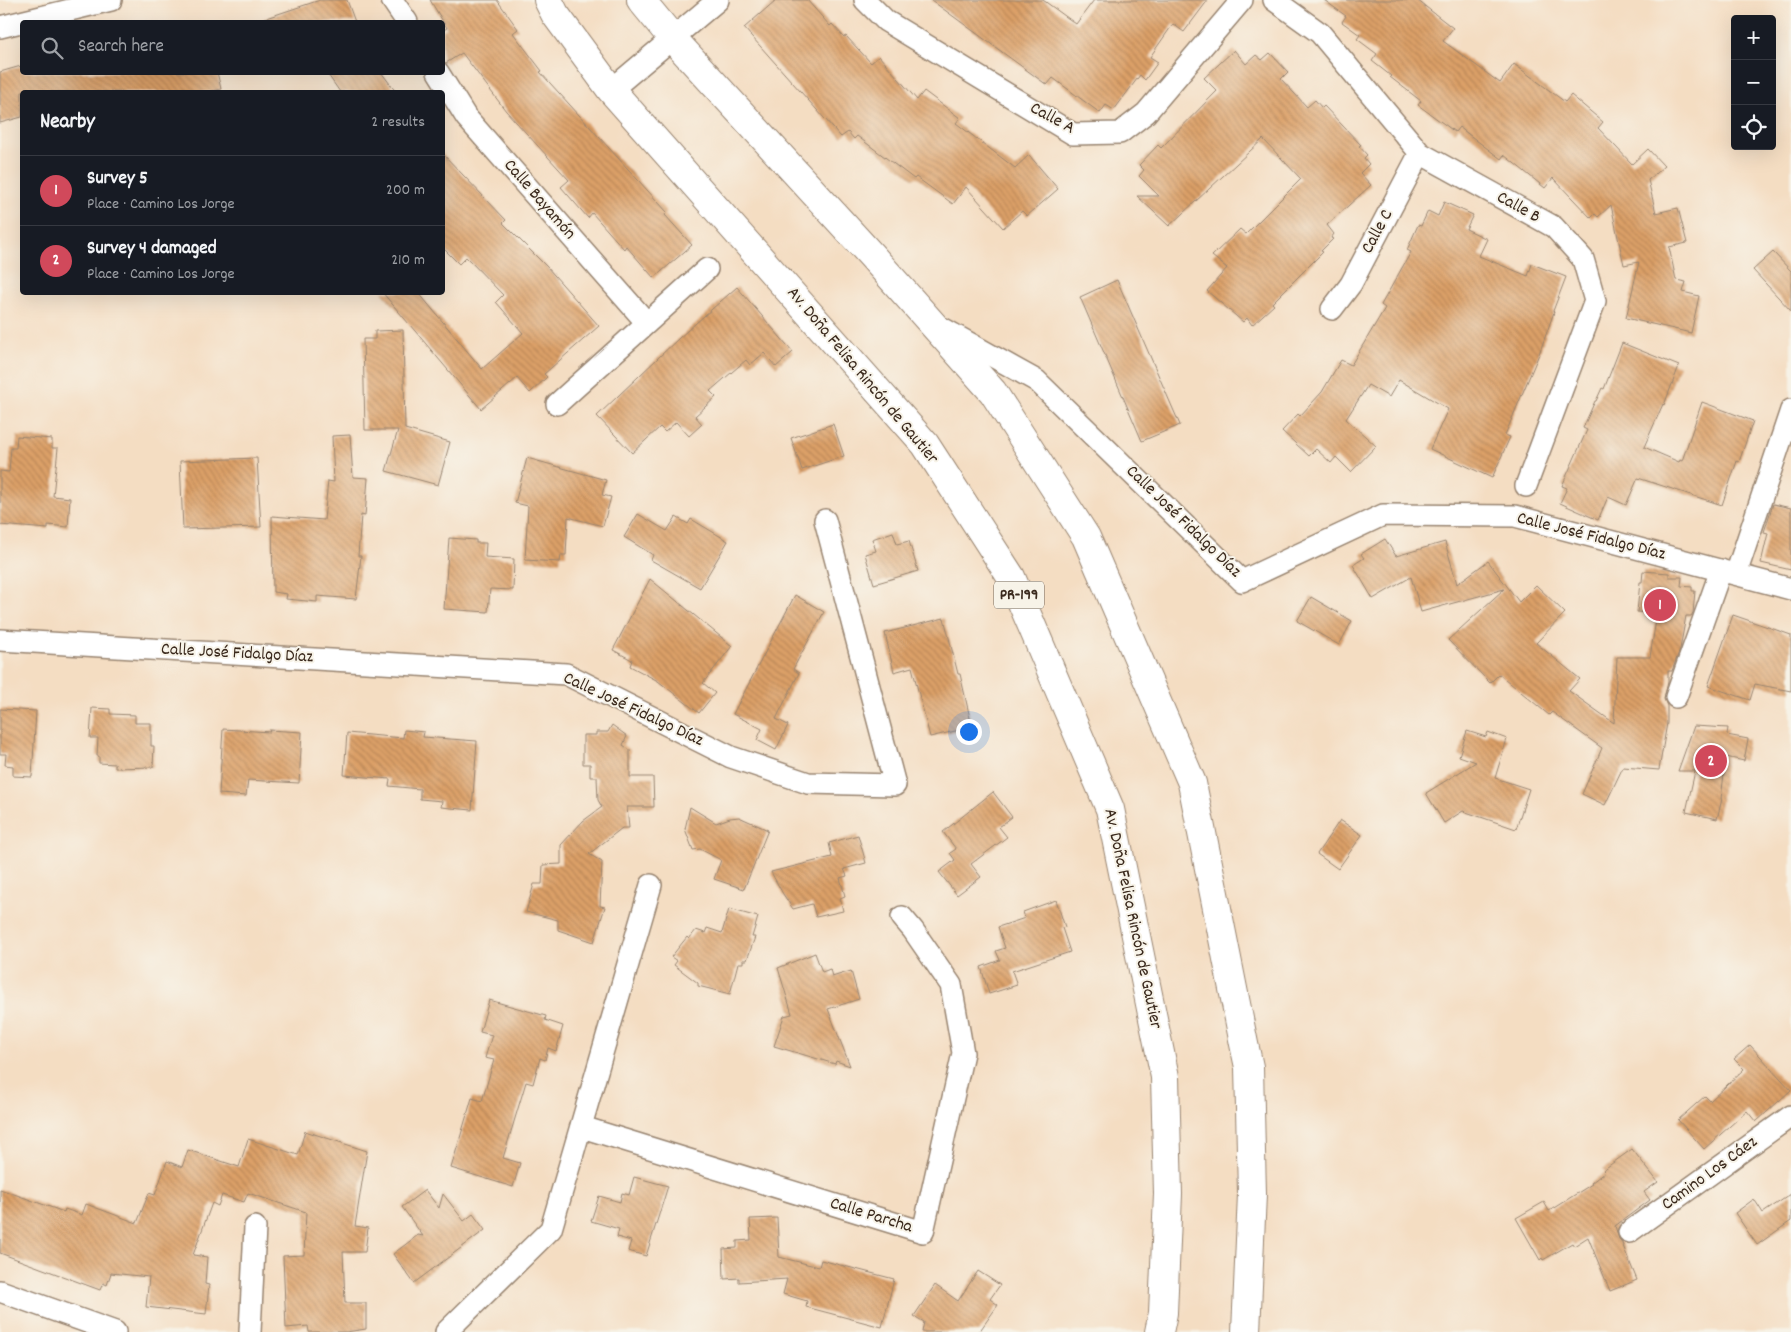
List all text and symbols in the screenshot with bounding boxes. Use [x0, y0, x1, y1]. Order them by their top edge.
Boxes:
map controls [1731, 15, 1776, 150]
button: + [1731, 15, 1776, 60]
search box [20, 20, 445, 75]
icon: search [38, 34, 66, 62]
text: Search here [78, 34, 164, 61]
button: − [1731, 60, 1776, 105]
street label: Calle A [1025, 97, 1079, 141]
button: locate [1731, 105, 1776, 150]
text: Nearby [40, 108, 95, 138]
text: 2 results [371, 111, 425, 134]
street label: Calle Bayamón [497, 154, 581, 246]
text: Survey 5 [87, 166, 148, 193]
text: 1 [54, 179, 58, 202]
text: 200 m [386, 179, 425, 202]
street label: Calle B [1492, 186, 1544, 230]
text: Place · Camino Los Jorge [87, 193, 235, 216]
street label: Calle C [1356, 205, 1400, 259]
text: Survey 4 damaged [87, 236, 217, 263]
text: 2 [53, 249, 60, 272]
text: 210 m [391, 249, 425, 272]
text: Place · Camino Los Jorge [87, 263, 235, 286]
street label: Av. Doña Felisa Rincón de Gautier [780, 282, 944, 470]
street label: Calle José Fidalgo Díaz [1120, 460, 1247, 584]
street label: Calle José Fidalgo Díaz [1514, 506, 1668, 568]
road number: PR-199 [994, 582, 1044, 608]
pin: 1 [1644, 586, 1676, 624]
street label: Calle José Fidalgo Díaz [160, 638, 314, 670]
street label: Calle José Fidalgo Díaz [559, 666, 707, 754]
your location [956, 719, 982, 745]
pin: 2 [1695, 742, 1727, 780]
street label: Av. Doña Felisa Rincón de Gautier [1096, 807, 1168, 1032]
street label: Camino Los Cáez [1657, 1131, 1763, 1217]
street label: Calle Parcha [827, 1192, 916, 1241]

